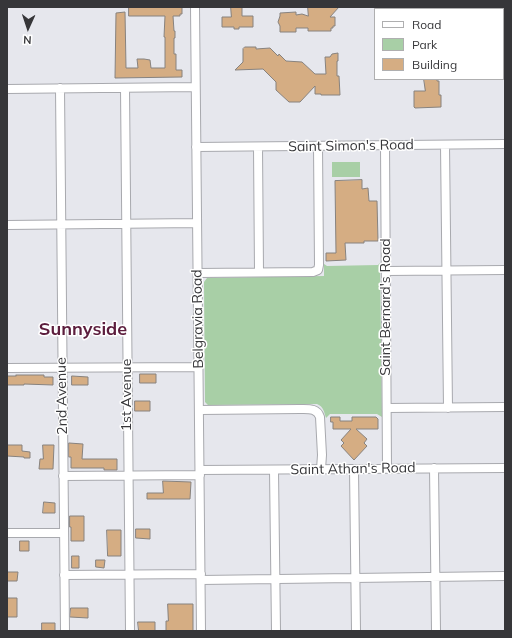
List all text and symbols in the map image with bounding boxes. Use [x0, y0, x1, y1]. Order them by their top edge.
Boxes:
north arrow [8, 8, 48, 48]
legend [374, 8, 504, 80]
text: Road [412, 17, 441, 32]
text: N [23, 33, 32, 47]
text: Park [412, 37, 437, 52]
text: Building [412, 57, 457, 72]
street label: Saint Simon's Road [288, 137, 414, 155]
street label: Saint Bernard's Road [378, 238, 394, 376]
street label: Belgravia Road [189, 269, 207, 369]
district label: Sunnyside [39, 319, 127, 341]
street label: 2nd Avenue [53, 357, 71, 435]
street label: 1st Avenue [119, 359, 135, 431]
street label: Saint Athan's Road [290, 460, 416, 478]

